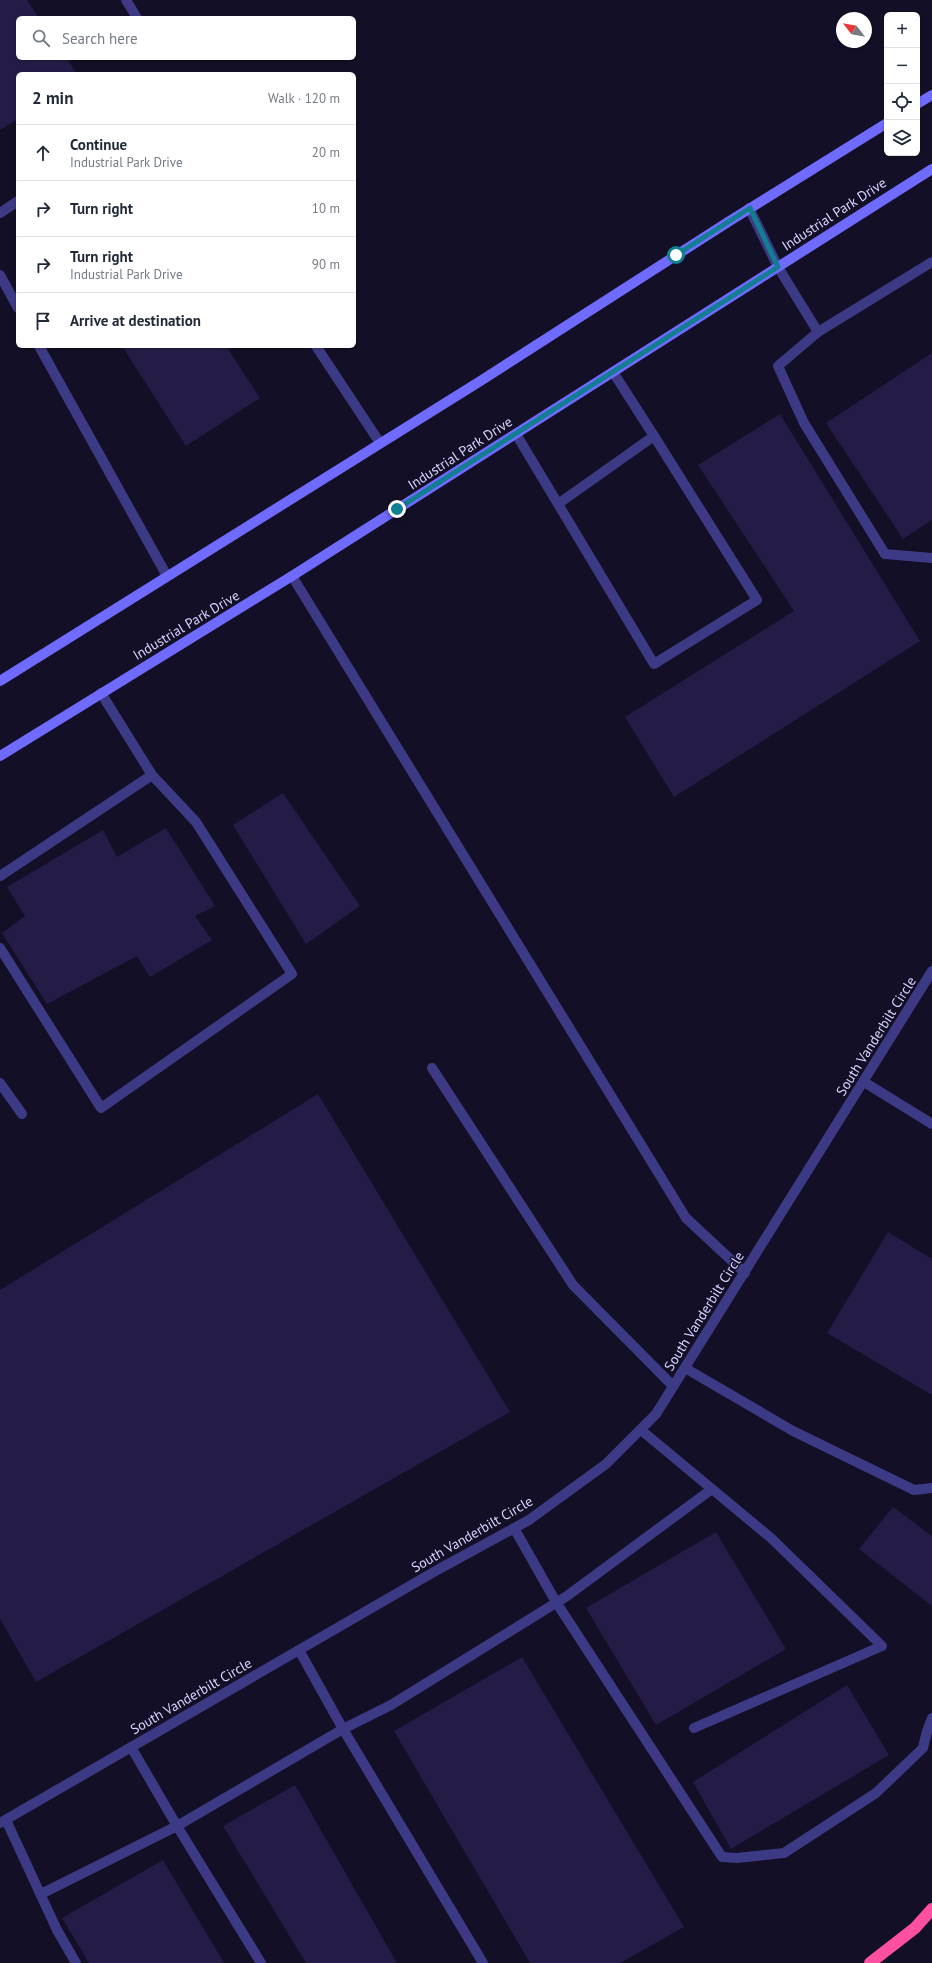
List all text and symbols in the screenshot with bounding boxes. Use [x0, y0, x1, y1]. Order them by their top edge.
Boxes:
north arrow [836, 12, 872, 48]
map controls [884, 12, 920, 156]
button: + [884, 12, 920, 48]
search box [16, 16, 356, 60]
icon: search [30, 27, 52, 49]
text: Search here [62, 29, 138, 48]
button: − [884, 48, 920, 84]
button: locate [884, 84, 920, 120]
text: 2 min [32, 87, 73, 109]
text: Walk · 120 m [268, 90, 340, 107]
button: layers [884, 120, 920, 156]
text: Continue [70, 135, 127, 154]
icon: ahead [32, 142, 54, 164]
text: 20 m [312, 144, 340, 161]
text: Industrial Park Drive [70, 154, 183, 171]
street label: Industrial Park Drive [778, 173, 890, 255]
icon: right [32, 198, 54, 220]
text: Turn right [70, 199, 133, 218]
text: 10 m [312, 200, 340, 217]
route start [667, 246, 685, 264]
text: Turn right [70, 247, 133, 266]
icon: right [32, 254, 54, 276]
text: 90 m [312, 256, 340, 273]
text: Industrial Park Drive [70, 266, 183, 283]
icon: arrive [32, 310, 54, 332]
text: Arrive at destination [70, 311, 201, 330]
street label: Industrial Park Drive [404, 412, 516, 494]
route end [388, 500, 406, 518]
street label: Industrial Park Drive [129, 586, 243, 664]
street label: South Vanderbilt Circle [832, 973, 920, 1099]
street label: South Vanderbilt Circle [660, 1248, 748, 1374]
street label: South Vanderbilt Circle [408, 1492, 536, 1576]
street label: South Vanderbilt Circle [127, 1654, 255, 1738]

